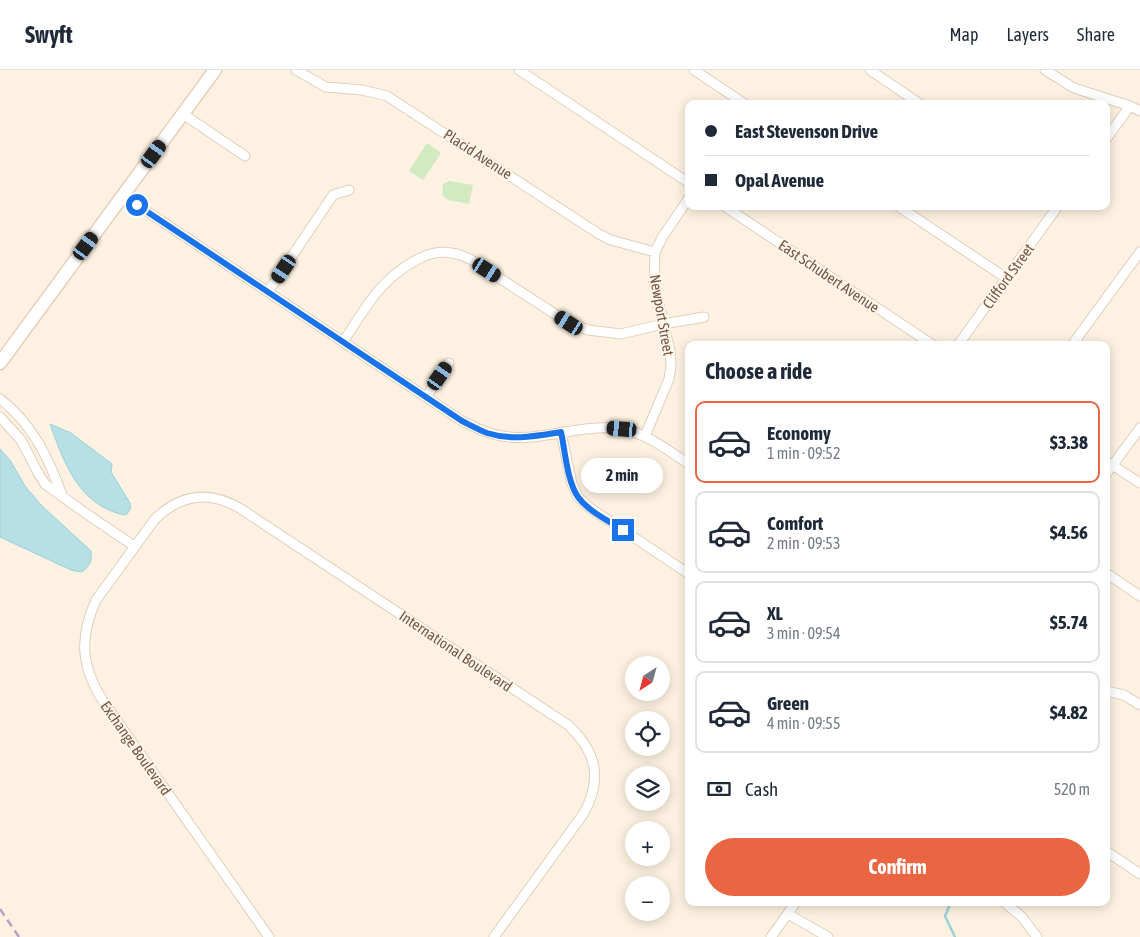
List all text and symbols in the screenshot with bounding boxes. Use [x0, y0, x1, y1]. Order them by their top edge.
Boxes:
text: Swyft [25, 21, 73, 48]
text: Map [949, 24, 978, 45]
text: Layers [1006, 24, 1049, 45]
text: Share [1077, 24, 1115, 45]
text: East Stevenson Drive [735, 120, 878, 142]
street label: Placid Avenue [441, 126, 515, 182]
car [139, 137, 168, 171]
text: Opal Avenue [735, 169, 824, 191]
route start [126, 194, 148, 216]
car [71, 229, 100, 263]
street label: East Schubert Avenue [776, 236, 883, 316]
street label: Clifford Street [979, 240, 1037, 312]
car [269, 252, 298, 286]
car [470, 256, 503, 284]
street label: Newport Street [646, 273, 678, 357]
car [552, 309, 585, 337]
text: Choose a ride [705, 358, 812, 384]
car [425, 359, 454, 393]
car [606, 420, 637, 438]
icon: car [707, 420, 752, 465]
text: Economy [767, 422, 831, 444]
text: $3.38 [1050, 431, 1088, 453]
text: 1 min · 09:52 [767, 444, 840, 462]
callout: 2 min [582, 458, 664, 492]
text: 2 min [606, 466, 638, 484]
icon: car [707, 510, 752, 555]
text: Comfort [767, 512, 823, 534]
route end [612, 519, 634, 541]
text: $4.56 [1050, 521, 1088, 543]
text: 2 min · 09:53 [767, 534, 840, 552]
icon: car [707, 600, 752, 645]
text: XL [767, 602, 783, 624]
street label: International Boulevard [396, 607, 516, 695]
text: $5.74 [1050, 611, 1088, 633]
text: 3 min · 09:54 [767, 624, 840, 642]
north arrow [625, 656, 670, 701]
map controls [625, 656, 670, 921]
icon: car [707, 690, 752, 735]
text: Green [767, 692, 809, 714]
street label: Exchange Boulevard [97, 698, 175, 798]
text: $4.82 [1050, 701, 1088, 723]
button: locate [625, 711, 670, 756]
text: 4 min · 09:55 [767, 714, 840, 732]
button: layers [625, 766, 670, 811]
icon: cash [705, 775, 733, 803]
text: Cash [745, 778, 778, 800]
text: 520 m [1054, 780, 1090, 798]
button: + [625, 821, 670, 866]
button: Confirm [705, 838, 1090, 896]
button: − [625, 876, 670, 921]

